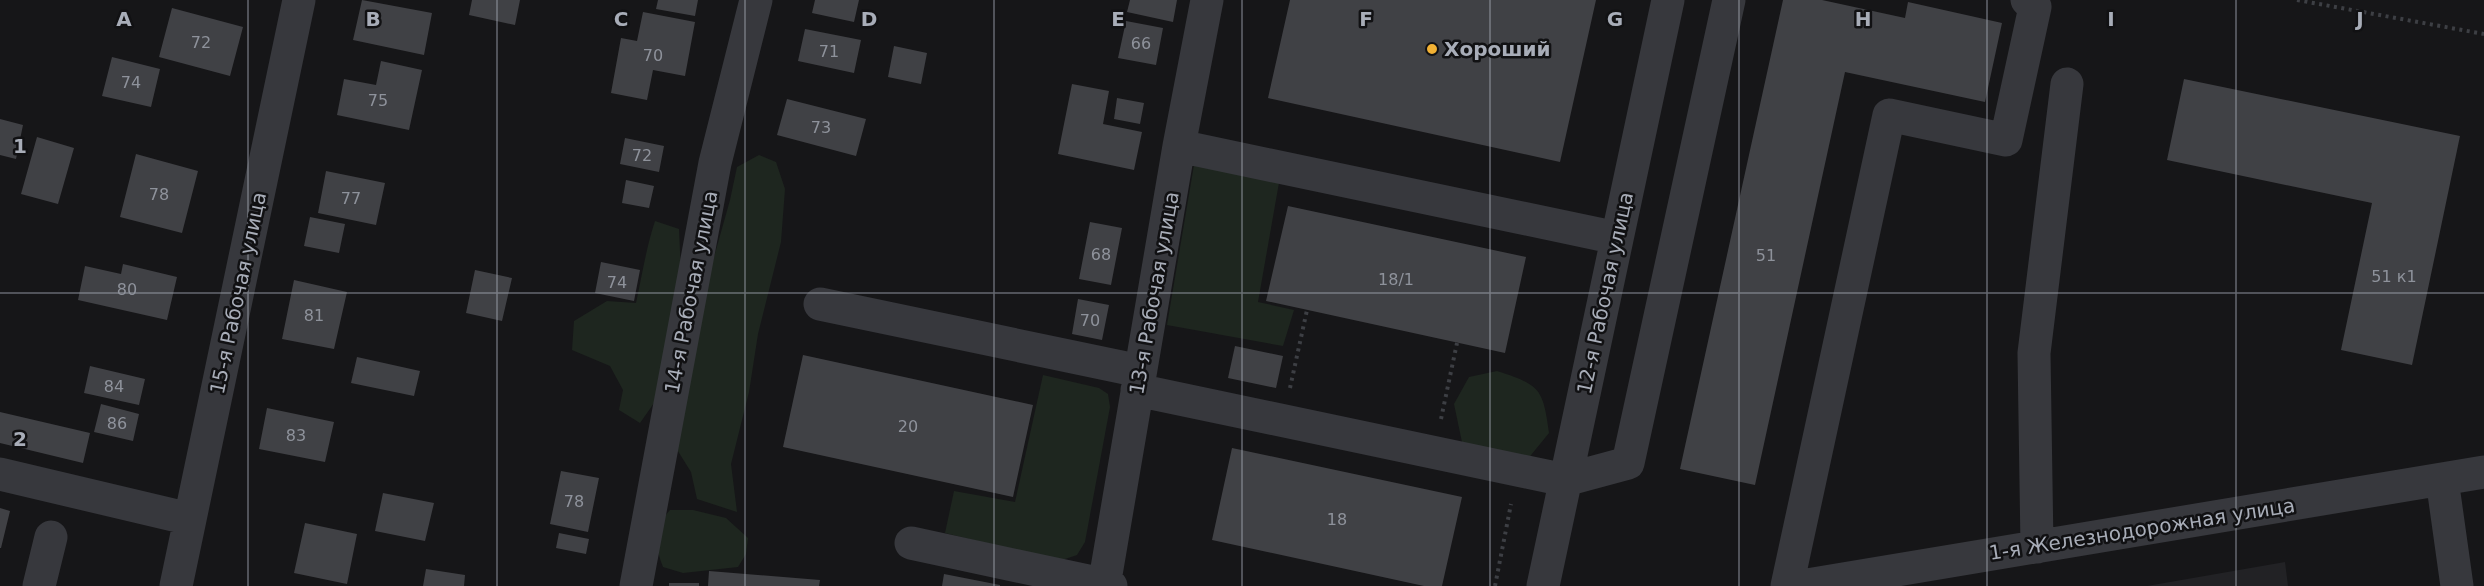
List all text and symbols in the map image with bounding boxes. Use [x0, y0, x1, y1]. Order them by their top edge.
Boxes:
text: A [116, 7, 132, 31]
text: B [365, 7, 381, 31]
text: C [614, 7, 628, 31]
text: D [861, 7, 877, 31]
text: E [1111, 7, 1125, 31]
text: F [1359, 7, 1373, 31]
text: G [1607, 7, 1623, 31]
text: H [1855, 7, 1871, 31]
text: I [2107, 7, 2115, 31]
text: J [2354, 7, 2364, 31]
house number: 72 [191, 33, 211, 52]
house number: 66 [1131, 34, 1151, 53]
place label: Хороший [1444, 37, 1550, 61]
house number: 71 [819, 42, 839, 61]
marker: Хороший [1425, 42, 1439, 56]
house number: 70 [643, 46, 663, 65]
house number: 74 [121, 73, 141, 92]
house number: 75 [368, 91, 388, 110]
house number: 73 [811, 118, 831, 137]
text: 1 [13, 134, 27, 158]
house number: 72 [632, 146, 652, 165]
house number: 78 [149, 185, 169, 204]
house number: 77 [341, 189, 361, 208]
street label: 14-я Рабочая улица [660, 189, 722, 395]
street label: 15-я Рабочая улица [205, 190, 271, 396]
street label: 13-я Рабочая улица [1124, 190, 1184, 396]
street label: 12-я Рабочая улица [1572, 190, 1638, 396]
house number: 68 [1091, 245, 1111, 264]
house number: 51 [1756, 246, 1776, 265]
house number: 51 к1 [2371, 267, 2417, 286]
house number: 18/1 [1378, 270, 1414, 289]
house number: 74 [607, 273, 627, 292]
house number: 80 [117, 280, 137, 299]
house number: 81 [304, 306, 324, 325]
house number: 70 [1080, 311, 1100, 330]
house number: 84 [104, 377, 124, 396]
house number: 86 [107, 414, 127, 433]
house number: 20 [898, 417, 918, 436]
house number: 83 [286, 426, 306, 445]
text: 2 [13, 427, 27, 451]
house number: 78 [564, 492, 584, 511]
street label: 1-я Железнодорожная улица [1987, 493, 2297, 565]
house number: 18 [1327, 510, 1347, 529]

